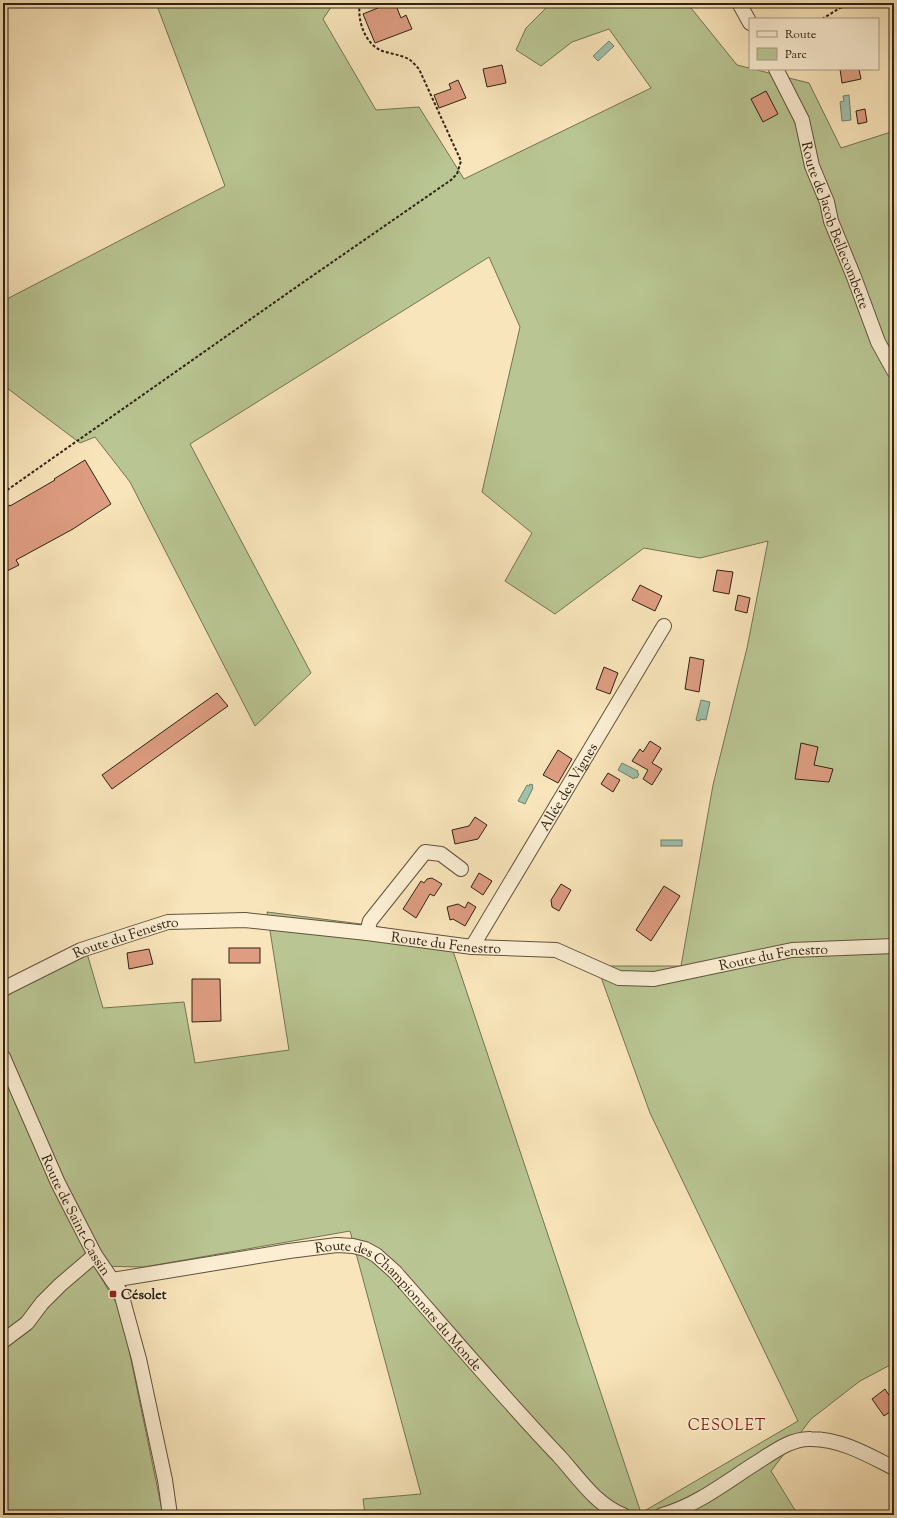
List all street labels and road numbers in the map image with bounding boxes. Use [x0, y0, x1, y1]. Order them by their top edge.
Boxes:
street label: Route de Jacob Bellecombette [795, 140, 873, 312]
street label: Allée des Vignes [536, 740, 604, 835]
street label: Route du Fenestro [70, 914, 179, 965]
street label: Route du Fenestro [390, 928, 502, 960]
street label: Route du Fenestro [717, 941, 829, 977]
street label: Route de Saint-Cassin [35, 1152, 114, 1281]
street label: Route des Championnats du Monde [314, 1237, 486, 1377]

